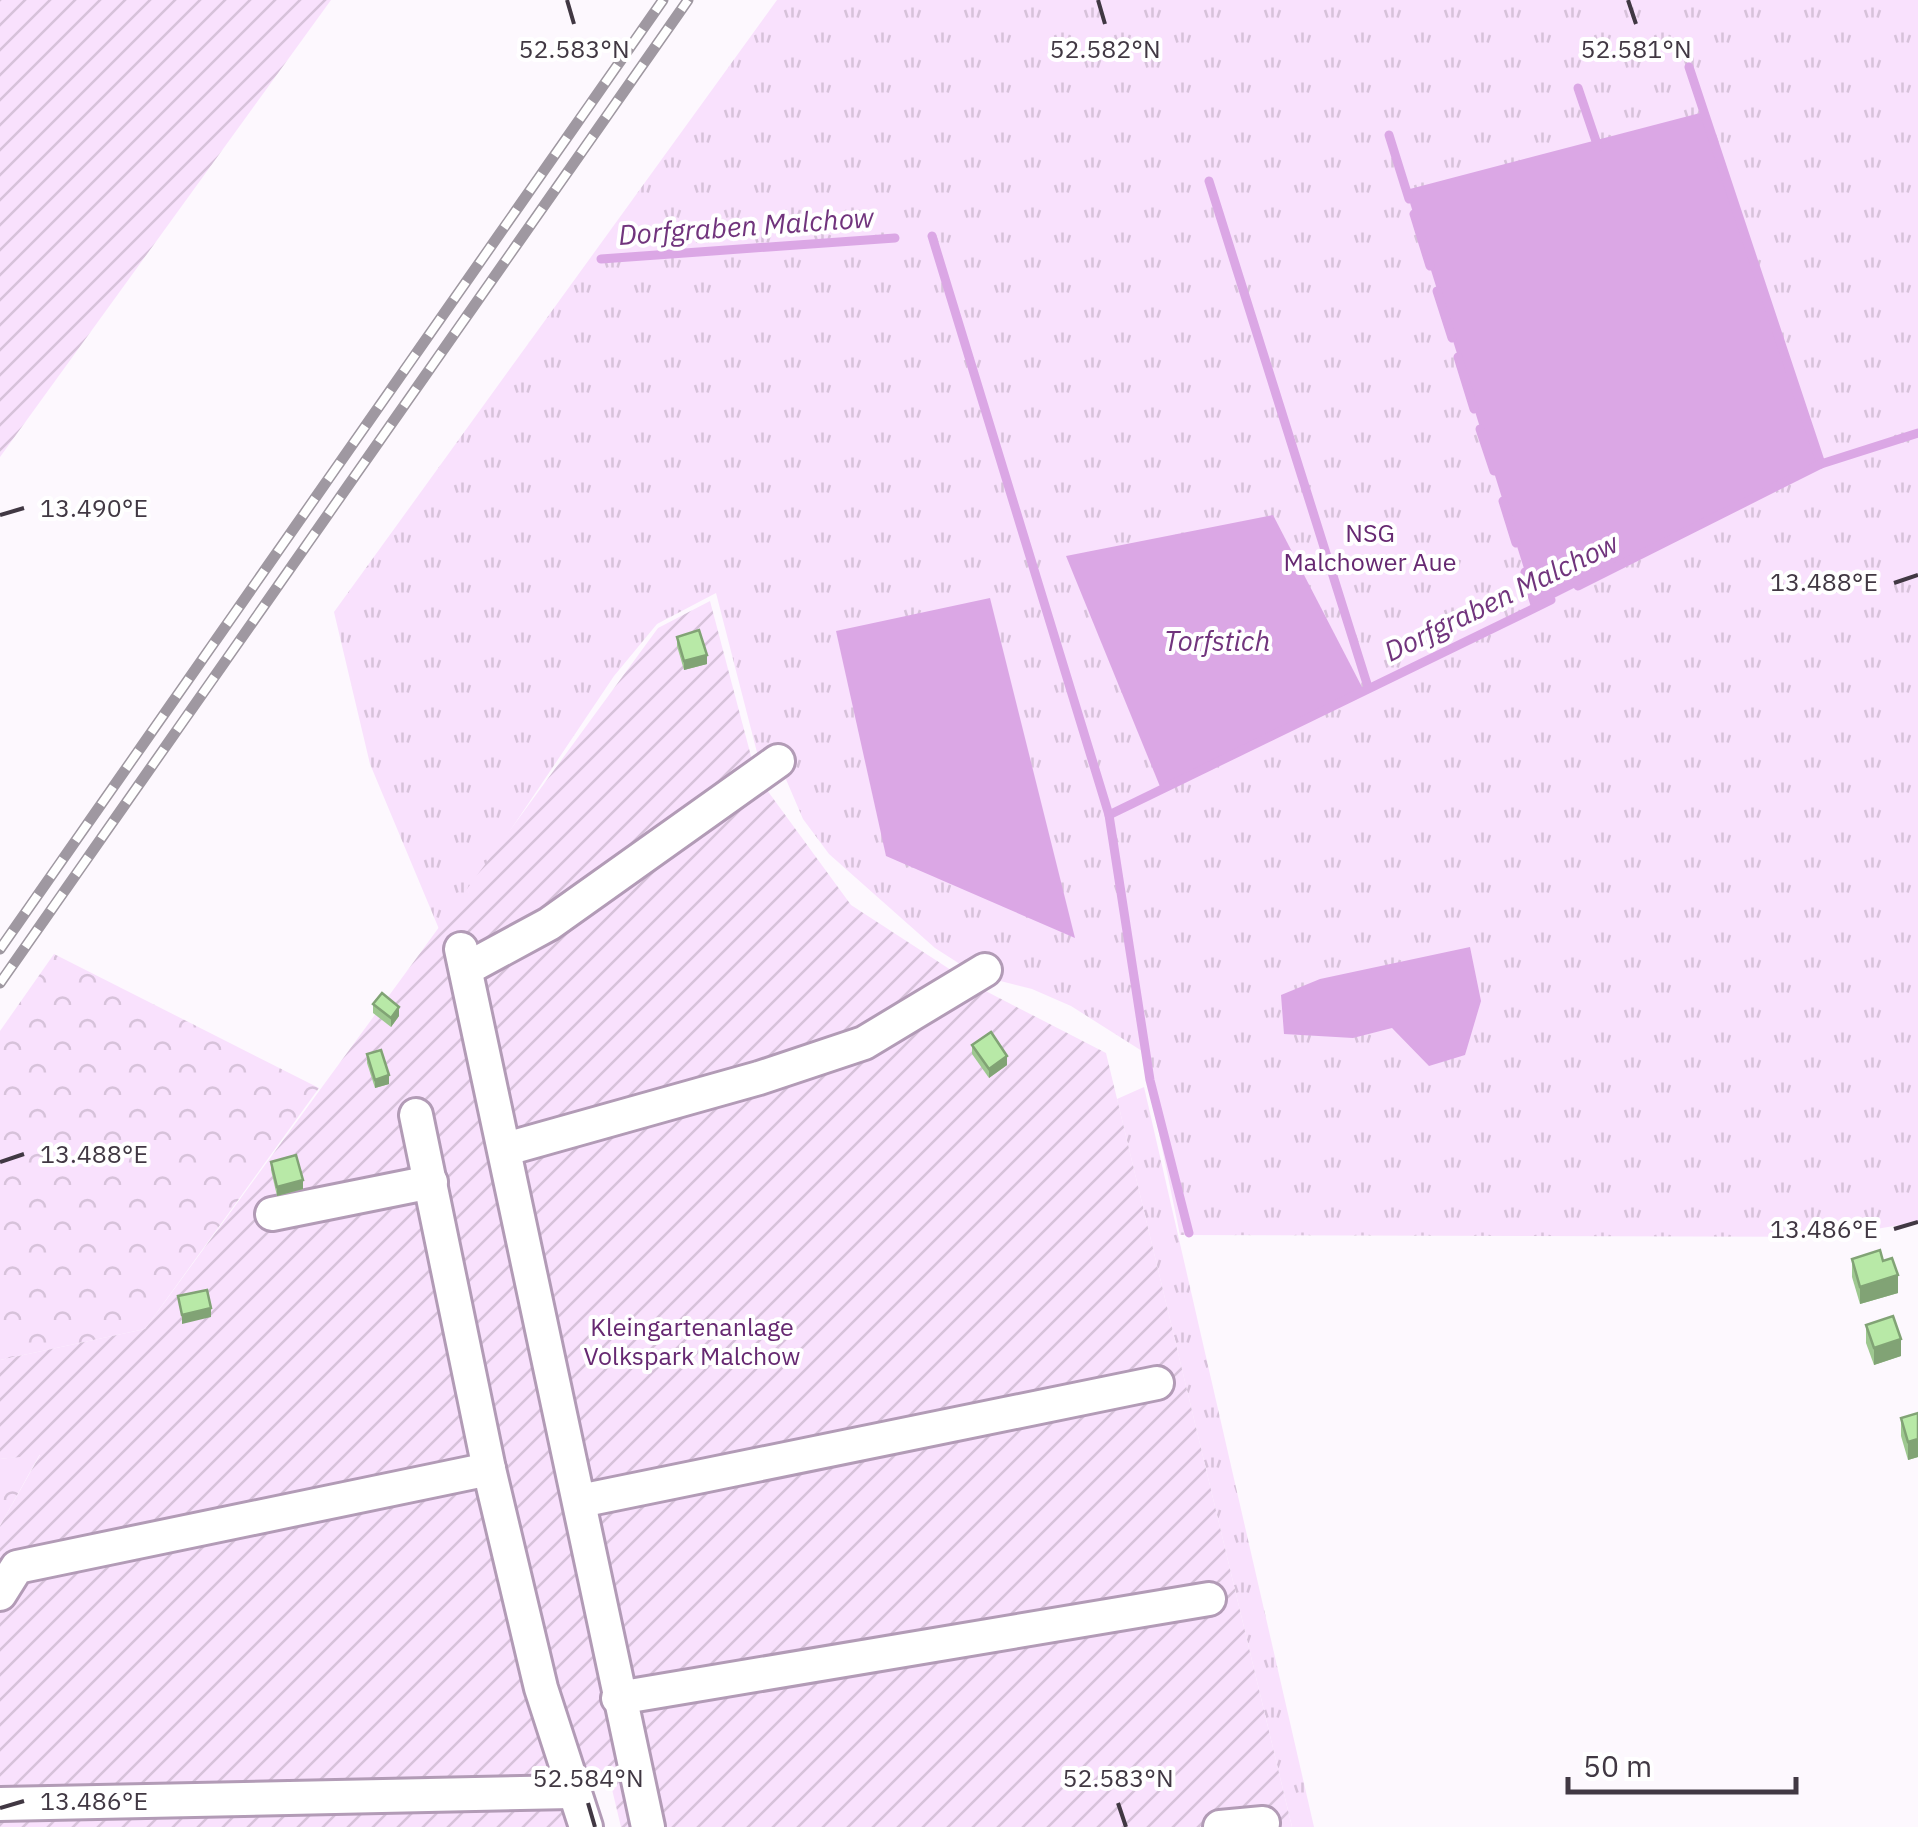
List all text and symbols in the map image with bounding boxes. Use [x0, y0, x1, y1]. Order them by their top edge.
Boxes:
text: 52.583°N [518, 32, 630, 65]
text: 52.582°N [1049, 32, 1161, 65]
text: 52.581°N [1580, 32, 1692, 65]
water label: Dorfgraben Malchow [617, 198, 876, 253]
text: 13.490°E [40, 491, 148, 524]
park label: NSG Malchower Aue [1284, 516, 1456, 578]
water label: Dorfgraben Malchow [1378, 523, 1625, 669]
text: 13.488°E [1770, 565, 1878, 598]
water label: Torfstich [1164, 622, 1270, 659]
text: 13.488°E [40, 1137, 148, 1170]
text: 13.486°E [1770, 1212, 1878, 1245]
park label: Kleingartenanlage Volkspark Malchow [584, 1310, 800, 1372]
scale bar [1568, 1732, 1796, 1794]
text: 50 m [1583, 1746, 1652, 1785]
text: 52.584°N [532, 1761, 644, 1794]
text: 52.583°N [1062, 1761, 1174, 1794]
text: 13.486°E [40, 1784, 148, 1817]

